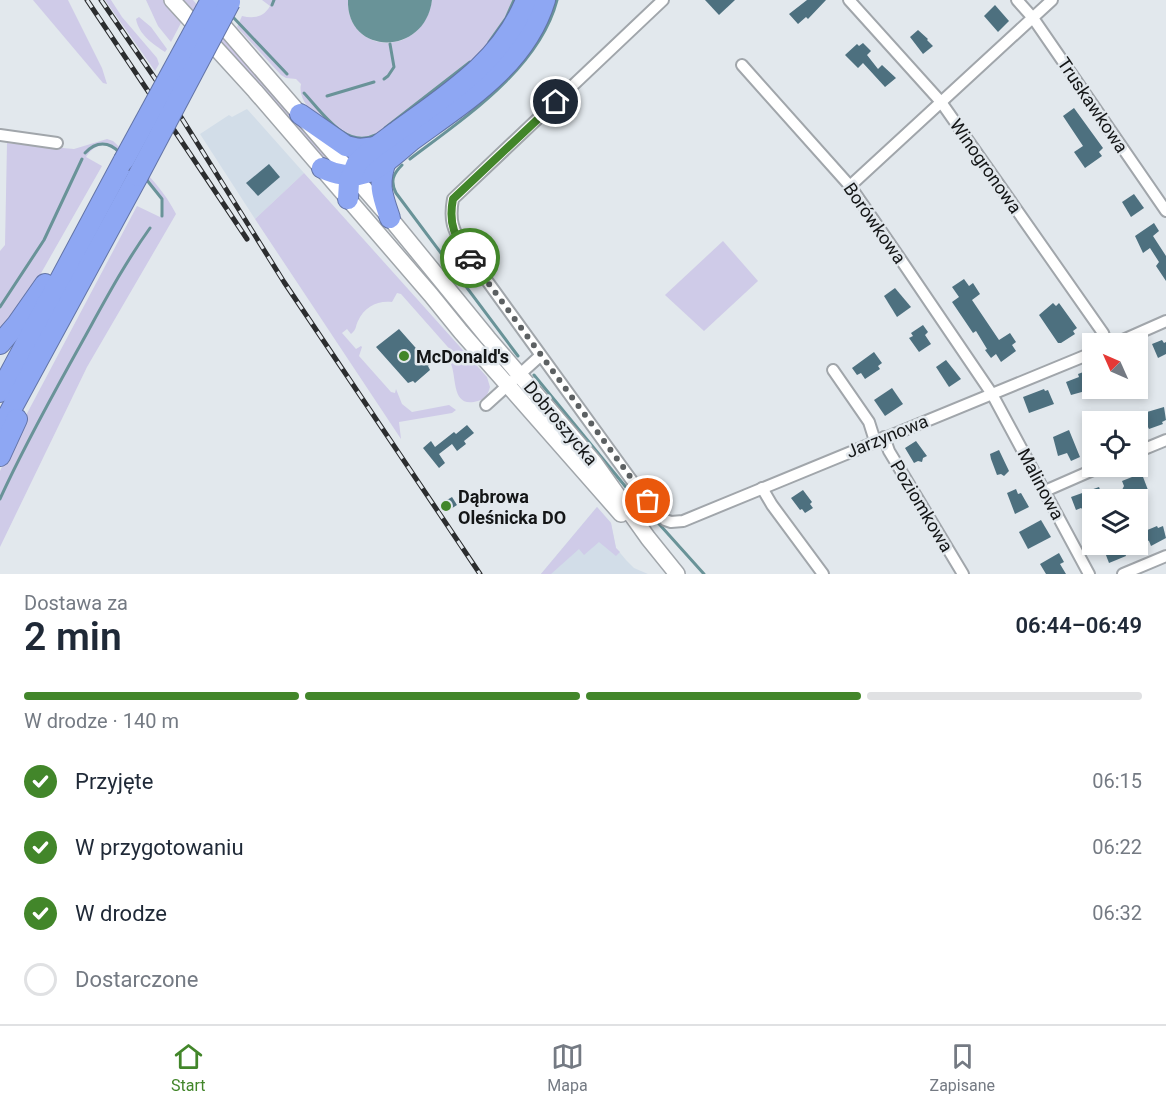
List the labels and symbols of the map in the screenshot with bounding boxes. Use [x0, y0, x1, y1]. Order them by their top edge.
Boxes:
street label: Truskawkowa [1053, 53, 1133, 157]
pin [530, 76, 581, 127]
street label: Winogronowa [946, 115, 1026, 217]
street label: Borówkowa [839, 179, 911, 267]
courier [440, 228, 500, 288]
north arrow [1082, 333, 1148, 399]
place label: McDonald's [416, 346, 509, 367]
marker: McDonald's [397, 349, 411, 363]
street label: Dobroszycka [520, 377, 602, 469]
street label: Jarzynowa [843, 410, 931, 462]
street label: Malinowa [1013, 445, 1069, 523]
street label: Poziomkowa [886, 456, 958, 556]
pin [622, 475, 673, 526]
place label: Dąbrowa Oleśnicka DO [458, 486, 566, 528]
marker: Dąbrowa Oleśnicka DO [439, 499, 453, 513]

